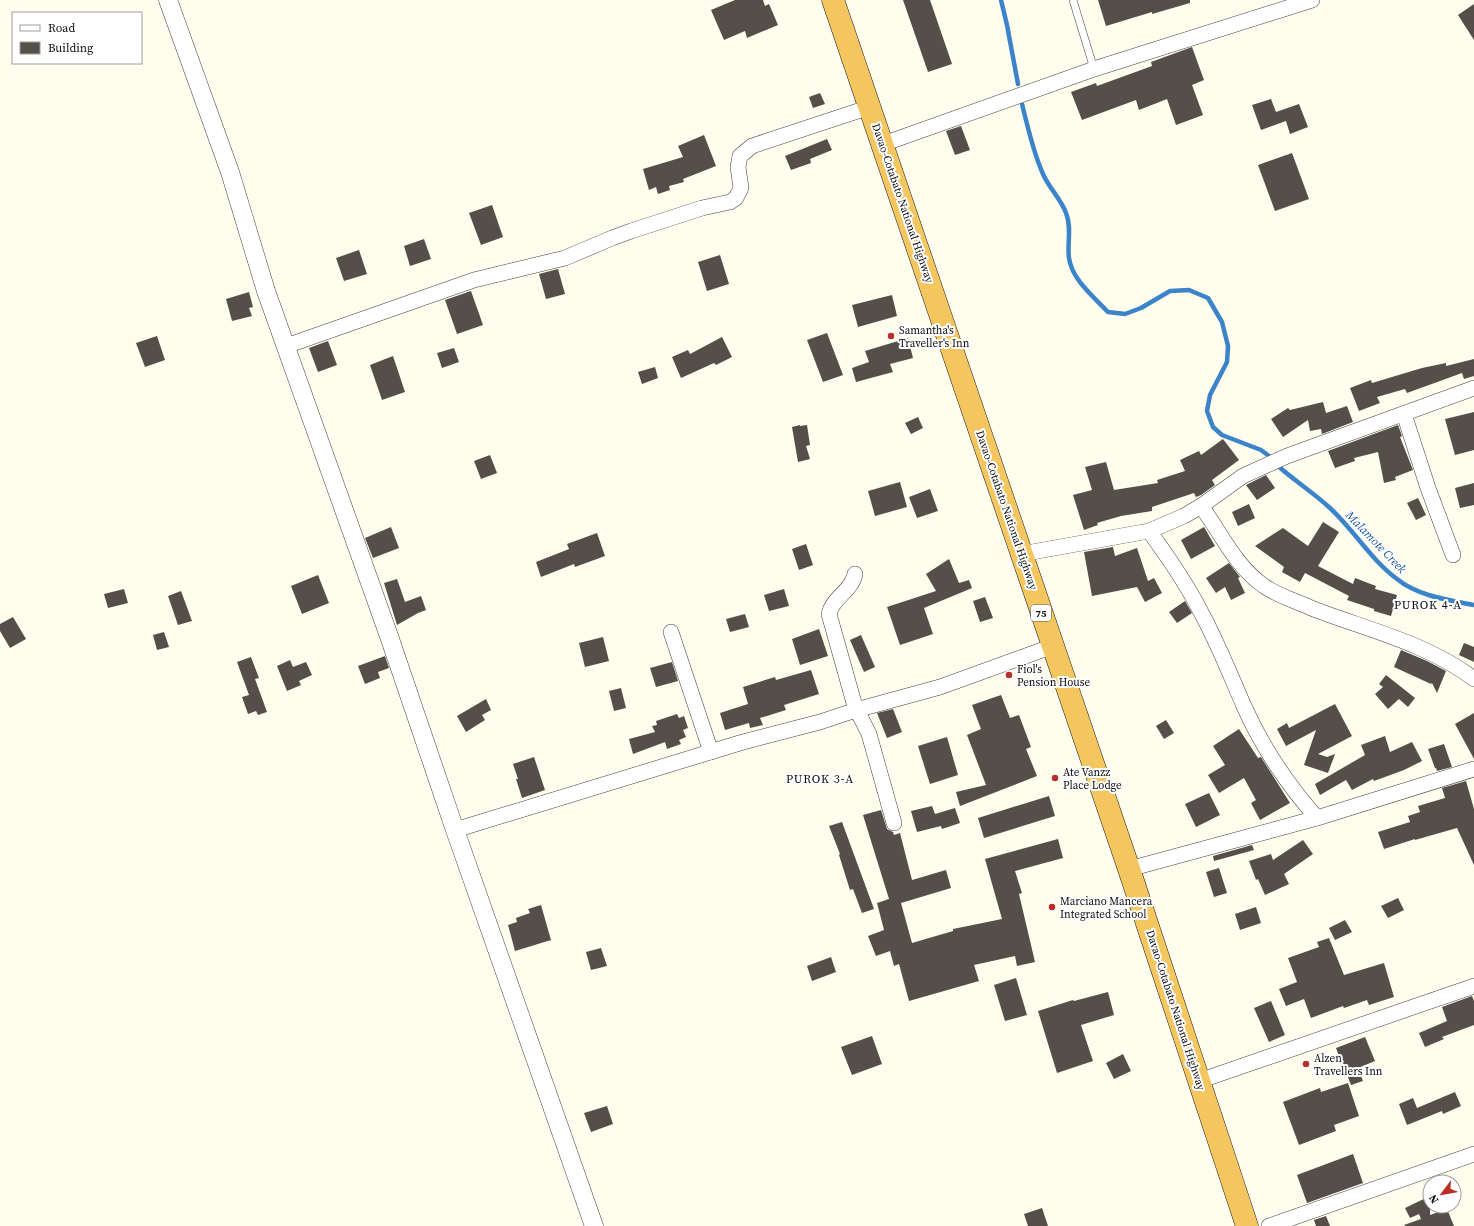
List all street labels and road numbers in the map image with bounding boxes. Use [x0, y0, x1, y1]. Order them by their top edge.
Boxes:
street label: Davao-Cotabato National Highway [868, 121, 937, 285]
street label: Davao-Cotabato National Highway [972, 428, 1041, 592]
road number: 75 [1031, 605, 1051, 621]
street label: Davao-Cotabato National Highway [1142, 928, 1209, 1093]

